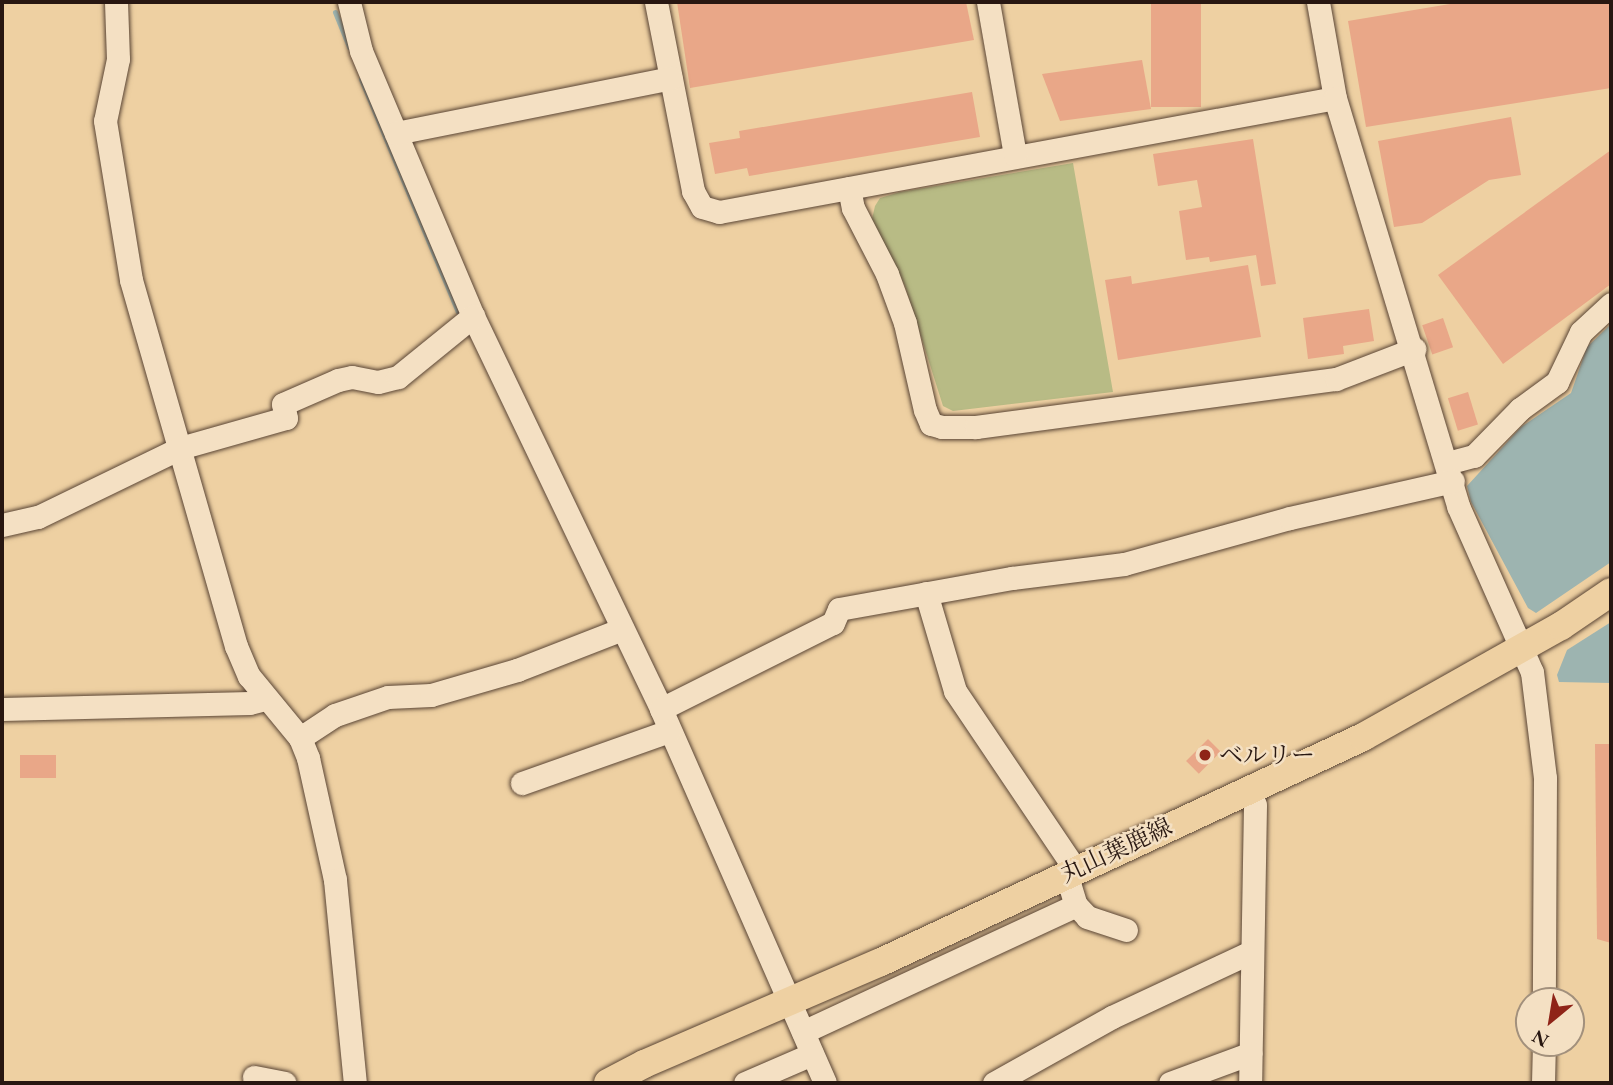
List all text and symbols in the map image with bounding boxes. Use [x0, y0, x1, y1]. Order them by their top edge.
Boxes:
place label: ベルリー [1219, 741, 1315, 769]
marker: ベルリー [1197, 747, 1213, 763]
street label: 丸山葉鹿線 [1056, 812, 1176, 888]
north arrow [1515, 987, 1585, 1057]
text: N [1527, 1024, 1553, 1054]

